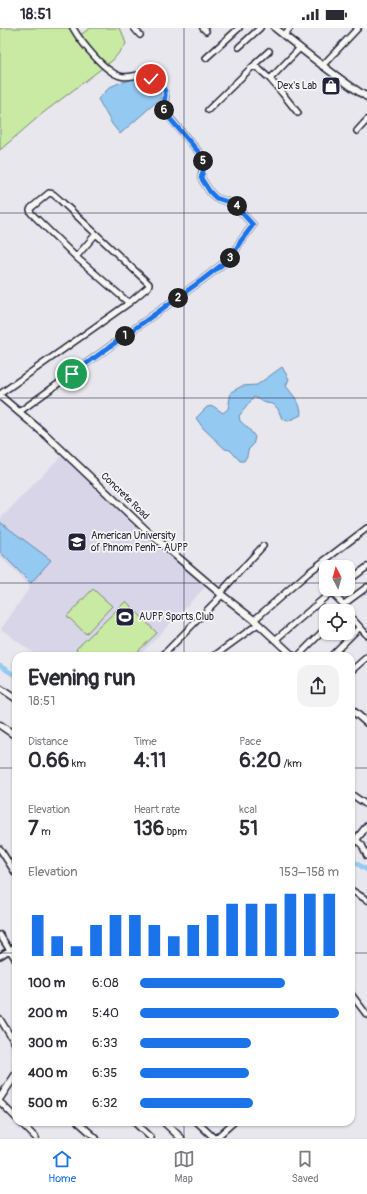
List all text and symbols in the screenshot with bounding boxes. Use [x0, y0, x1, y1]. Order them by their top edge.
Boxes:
text: 18:51 [20, 5, 51, 24]
pin [134, 62, 168, 96]
icon: check [140, 68, 162, 90]
shop icon: Dex's Lab [320, 75, 342, 97]
place label: Dex's Lab [277, 80, 317, 92]
pin: 6 [154, 100, 174, 120]
text: 6 [161, 103, 167, 116]
pin: 5 [193, 151, 213, 171]
text: 5 [200, 154, 206, 167]
pin: 4 [227, 196, 247, 216]
text: 4 [234, 199, 240, 212]
pin: 3 [220, 248, 240, 268]
text: 3 [227, 251, 233, 264]
pin: 2 [168, 288, 188, 308]
text: 2 [175, 291, 181, 304]
pin: 1 [115, 326, 135, 346]
text: 1 [123, 329, 127, 342]
pin [55, 357, 89, 391]
icon: arrive [61, 363, 83, 385]
street label: Concrete Road [98, 470, 152, 522]
place label: American University of Phnom Penh - AUPP [91, 530, 189, 554]
school or university icon: American University of Phnom Penh - AUPP [66, 531, 88, 553]
north arrow [319, 560, 355, 596]
map controls [319, 560, 355, 640]
button: locate [319, 604, 355, 640]
sports icon: AUPP Sports Club [114, 606, 136, 628]
place label: AUPP Sports Club [139, 611, 214, 623]
text: Evening run [28, 664, 136, 692]
button: share [297, 665, 339, 707]
text: 18:51 [28, 693, 55, 709]
text: Distance [28, 735, 68, 748]
text: Time [134, 735, 157, 748]
text: Pace [239, 735, 261, 748]
text: 0.66 [28, 748, 69, 773]
text: 4:11 [134, 748, 166, 773]
text: 6:20 [239, 748, 281, 773]
text: km [69, 757, 86, 770]
text: /km [281, 757, 302, 770]
text: Elevation [28, 803, 70, 816]
text: Heart rate [134, 803, 180, 816]
text: kcal [239, 803, 257, 816]
text: 7 [28, 816, 39, 841]
text: 136 [134, 816, 164, 841]
text: 51 [239, 816, 258, 841]
text: m [39, 825, 51, 838]
text: bpm [164, 825, 187, 838]
text: Elevation [28, 864, 78, 880]
text: 153–158 m [279, 864, 339, 880]
text: 100 m [28, 975, 65, 991]
text: 6:08 [92, 975, 118, 991]
text: 200 m [28, 1005, 67, 1021]
text: 5:40 [92, 1005, 119, 1021]
text: 300 m [28, 1035, 67, 1051]
text: 6:33 [92, 1035, 118, 1051]
text: 400 m [28, 1065, 68, 1081]
text: 6:35 [92, 1065, 117, 1081]
text: 500 m [28, 1095, 67, 1111]
text: 6:32 [92, 1095, 118, 1111]
tab: Home [48, 1148, 76, 1185]
tab: Map [173, 1148, 195, 1185]
tab: Saved [291, 1148, 319, 1185]

